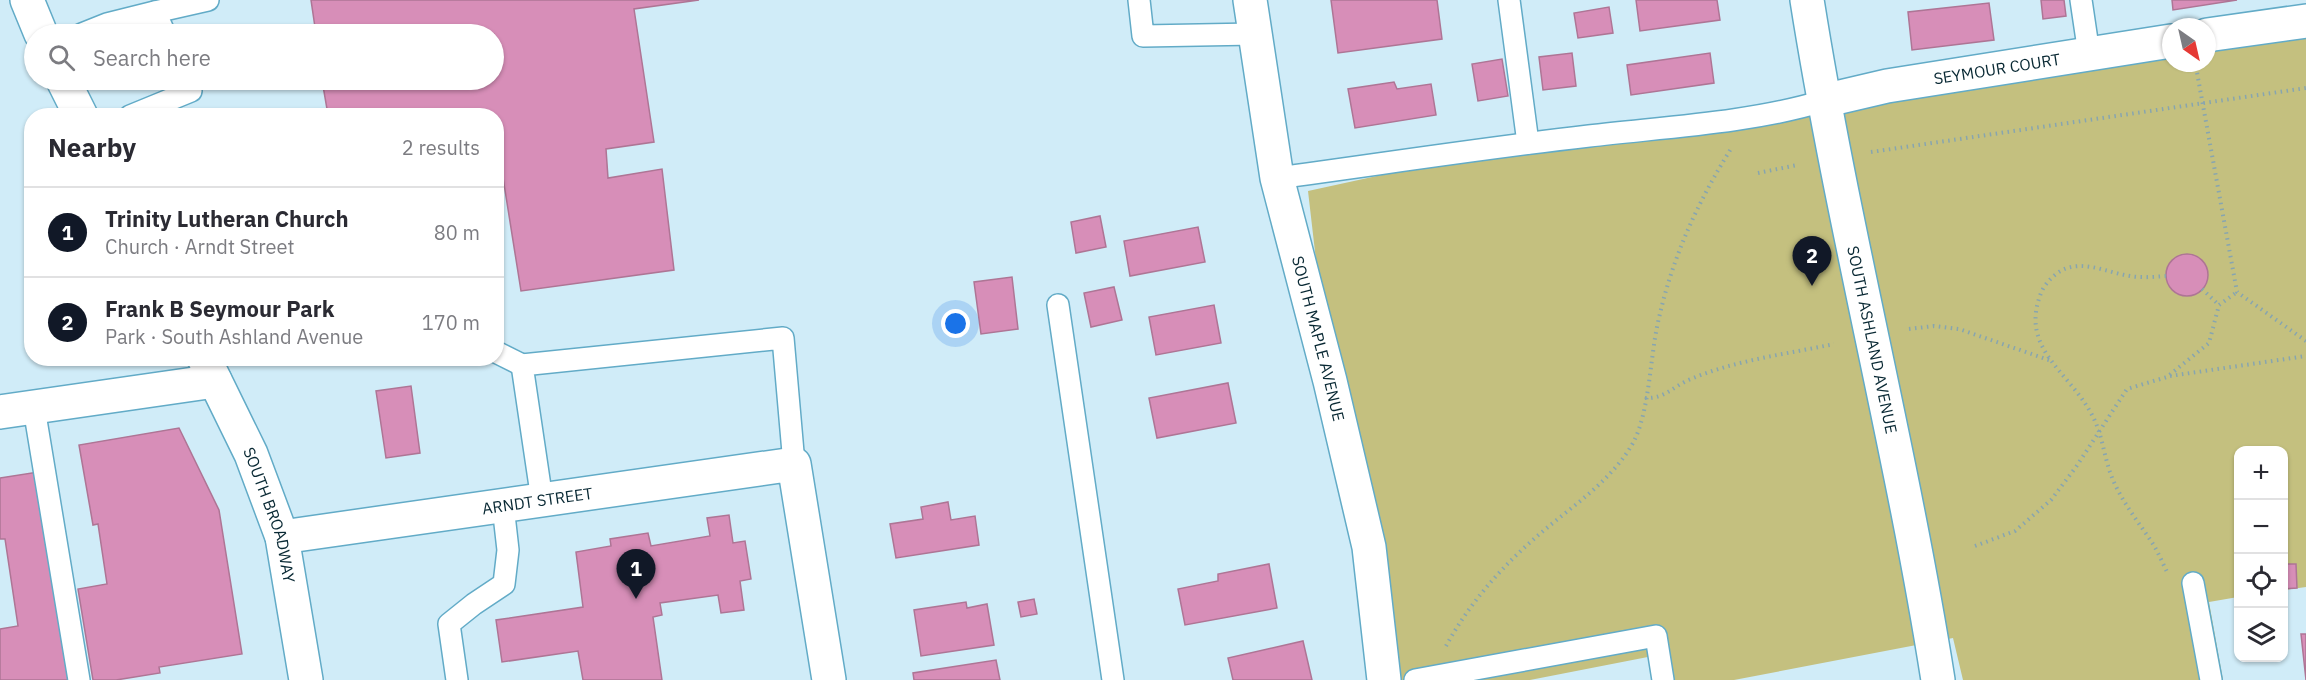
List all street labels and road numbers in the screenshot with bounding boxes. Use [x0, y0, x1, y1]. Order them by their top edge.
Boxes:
street label: SEYMOUR COURT [1932, 49, 2062, 88]
street label: SOUTH ASHLAND AVENUE [1843, 244, 1902, 435]
street label: SOUTH MAPLE AVENUE [1288, 254, 1349, 423]
street label: SOUTH BROADWAY [239, 444, 300, 585]
street label: ARNDT STREET [481, 483, 594, 518]

